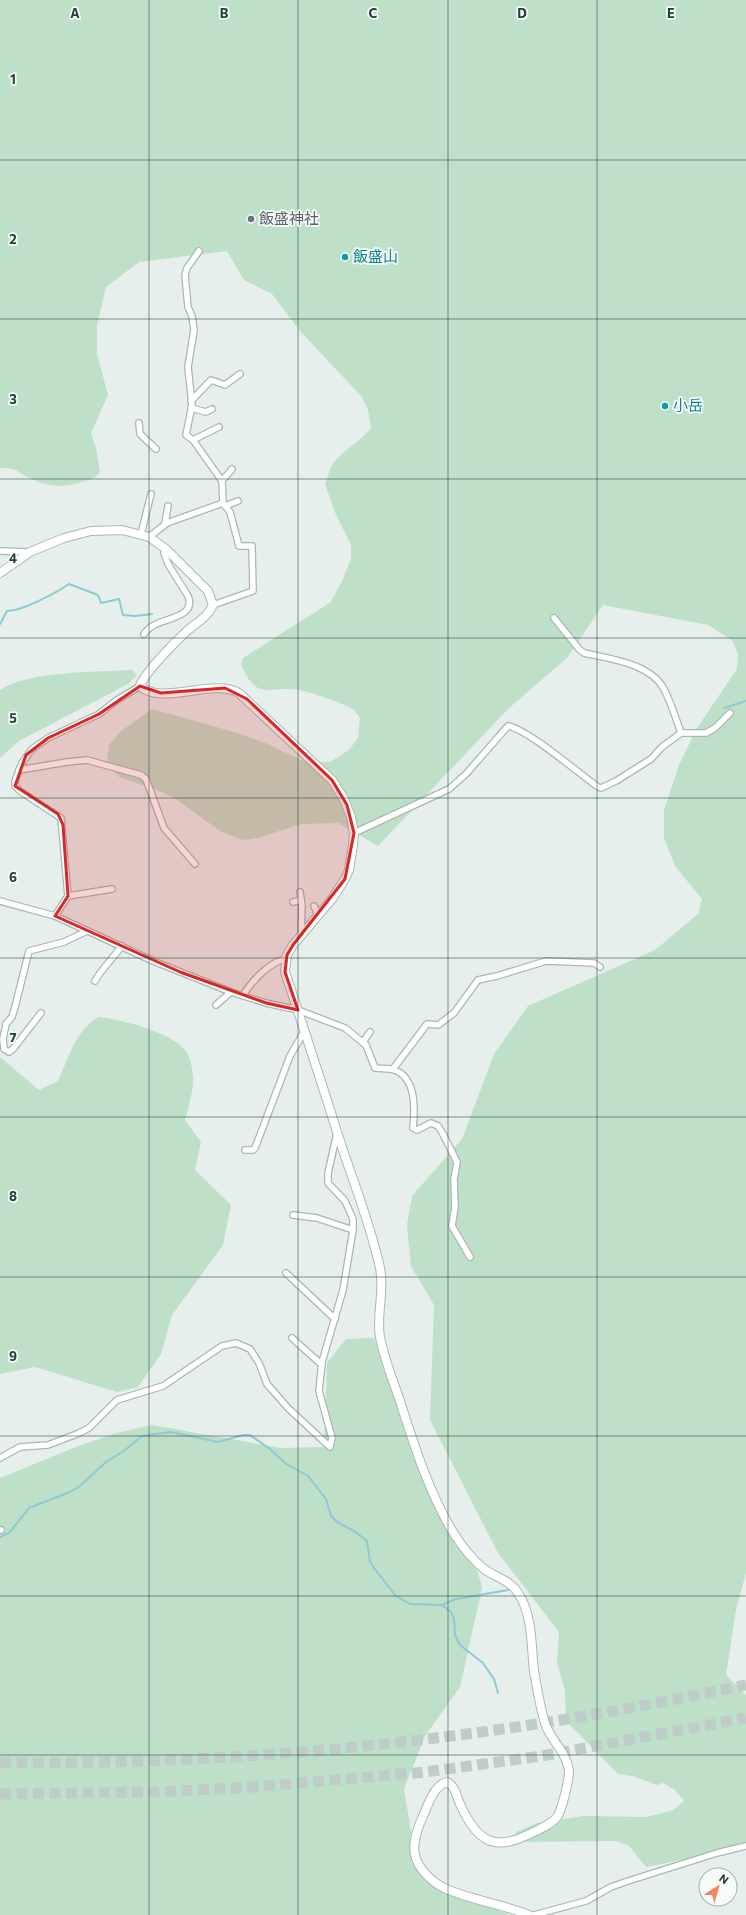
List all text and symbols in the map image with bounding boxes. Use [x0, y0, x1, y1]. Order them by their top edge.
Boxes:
text: A [70, 5, 80, 21]
text: B [220, 5, 229, 21]
text: C [369, 5, 378, 21]
text: D [517, 5, 527, 21]
text: E [667, 5, 675, 21]
text: 1 [10, 71, 16, 87]
place label: 飯盛神社 [259, 209, 319, 227]
marker: 飯盛神社 [246, 214, 256, 224]
text: 2 [9, 231, 17, 247]
place label: 飯盛山 [353, 247, 398, 265]
marker: 飯盛山 [340, 252, 350, 262]
text: 3 [9, 391, 17, 407]
place label: 小岳 [673, 396, 703, 414]
marker: 小岳 [660, 401, 670, 411]
text: 4 [9, 550, 17, 566]
text: 5 [9, 710, 17, 726]
text: 6 [9, 869, 17, 885]
text: 7 [9, 1029, 17, 1045]
text: 8 [9, 1188, 17, 1204]
text: 9 [9, 1348, 17, 1364]
north arrow [698, 1867, 738, 1907]
text: N [717, 1871, 732, 1886]

